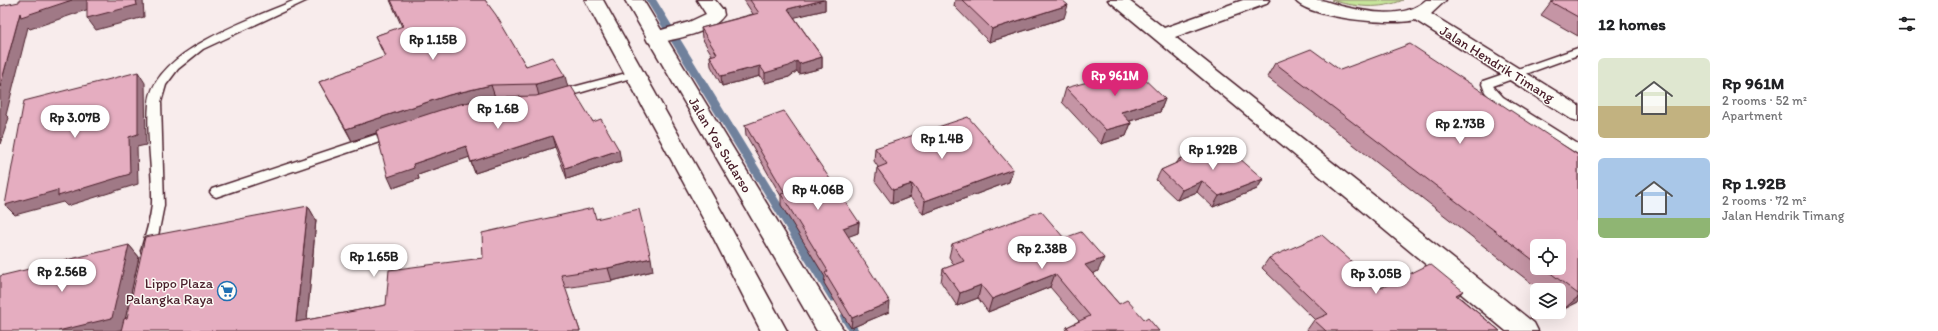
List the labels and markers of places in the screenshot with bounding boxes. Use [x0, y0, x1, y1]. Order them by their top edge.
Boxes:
pin: Rp 1.15B [392, 27, 474, 61]
pin: Rp 961M [1078, 63, 1152, 97]
pin: Rp 1.6B [461, 96, 535, 130]
pin: Rp 3.07B [34, 105, 116, 139]
pin: Rp 2.73B [1419, 111, 1501, 145]
pin: Rp 1.4B [905, 126, 979, 160]
pin: Rp 1.92B [1172, 137, 1254, 171]
pin: Rp 4.06B [777, 177, 859, 211]
pin: Rp 2.38B [1001, 236, 1083, 270]
pin: Rp 1.65B [333, 244, 415, 278]
pin: Rp 2.56B [21, 259, 103, 293]
pin: Rp 3.05B [1335, 261, 1417, 295]
place label: Lippo Plaza Palangka Raya [126, 275, 214, 308]
supermarket icon: Lippo Plaza Palangka Raya [216, 280, 238, 302]

